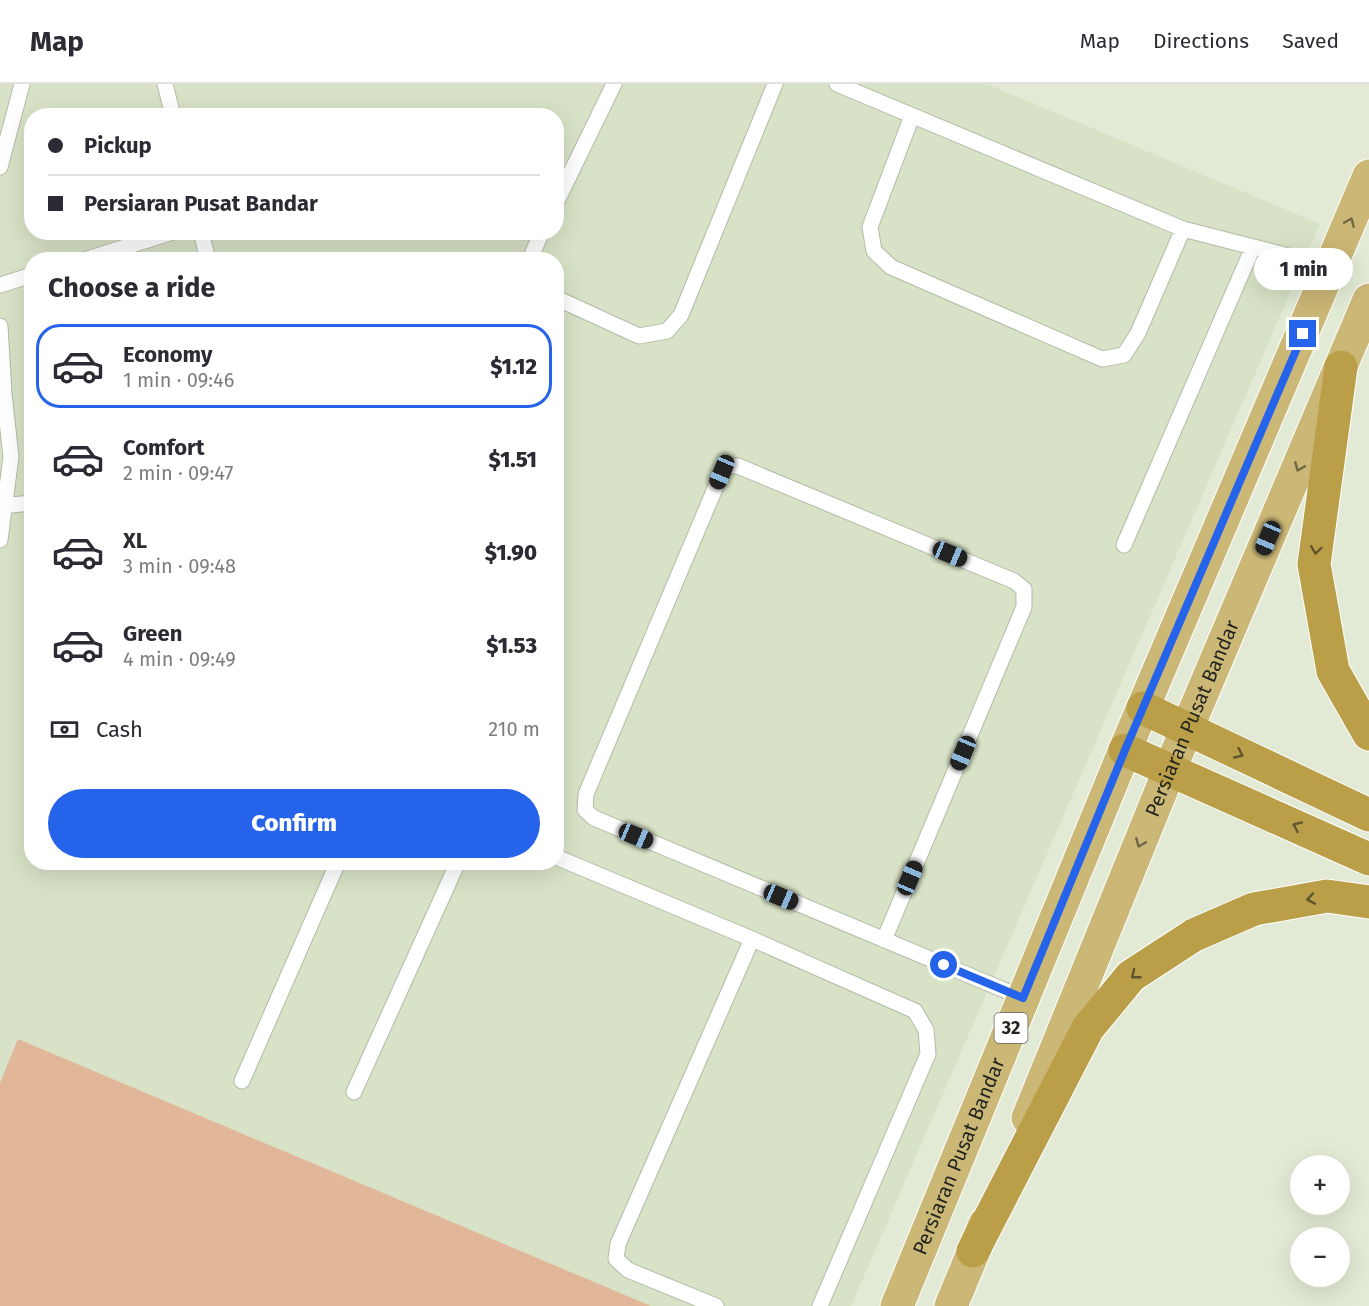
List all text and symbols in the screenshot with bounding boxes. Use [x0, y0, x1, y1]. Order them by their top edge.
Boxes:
text: Map [30, 25, 84, 58]
text: Map [1080, 28, 1120, 54]
text: Directions [1153, 28, 1249, 54]
text: Saved [1282, 28, 1339, 54]
text: Pickup [84, 132, 152, 159]
text: Persiaran Pusat Bandar [84, 190, 318, 217]
one-way arrow [1343, 217, 1355, 228]
callout: 1 min [1254, 247, 1352, 289]
text: 1 min [1280, 257, 1327, 281]
text: Choose a ride [48, 272, 215, 304]
route end [1289, 320, 1316, 347]
icon: car [51, 339, 105, 393]
text: Economy [123, 341, 212, 368]
text: $1.12 [490, 353, 537, 380]
text: 1 min · 09:46 [123, 368, 234, 392]
icon: car [51, 432, 105, 486]
text: Comfort [123, 434, 204, 461]
text: $1.51 [489, 446, 537, 473]
car [707, 452, 737, 492]
one-way arrow [1294, 460, 1306, 471]
text: 2 min · 09:47 [123, 461, 233, 485]
car [1253, 518, 1283, 558]
icon: car [51, 525, 105, 579]
text: XL [123, 527, 147, 554]
text: $1.90 [485, 539, 537, 566]
car [930, 539, 970, 569]
one-way arrow [1310, 545, 1322, 555]
text: 3 min · 09:48 [123, 554, 236, 578]
street label: Persiaran Pusat Bandar [1140, 616, 1244, 820]
icon: car [51, 618, 105, 672]
text: Green [123, 620, 182, 647]
text: $1.53 [486, 632, 537, 659]
text: 4 min · 09:49 [123, 647, 236, 671]
icon: cash [48, 713, 81, 746]
text: Cash [96, 716, 143, 743]
text: 210 m [488, 717, 540, 741]
car [948, 733, 978, 773]
one-way arrow [1233, 747, 1244, 759]
button: Confirm [48, 789, 540, 858]
car [616, 821, 656, 851]
one-way arrow [1292, 822, 1303, 834]
one-way arrow [1135, 836, 1147, 847]
car [895, 858, 925, 898]
car [761, 882, 801, 912]
one-way arrow [1307, 892, 1316, 904]
route start [930, 951, 957, 978]
one-way arrow [1131, 967, 1142, 978]
road number: 32 [994, 1013, 1028, 1043]
street label: Persiaran Pusat Bandar [907, 1054, 1010, 1258]
map controls [1290, 1155, 1350, 1287]
button: + [1290, 1155, 1350, 1215]
button: − [1290, 1227, 1350, 1287]

